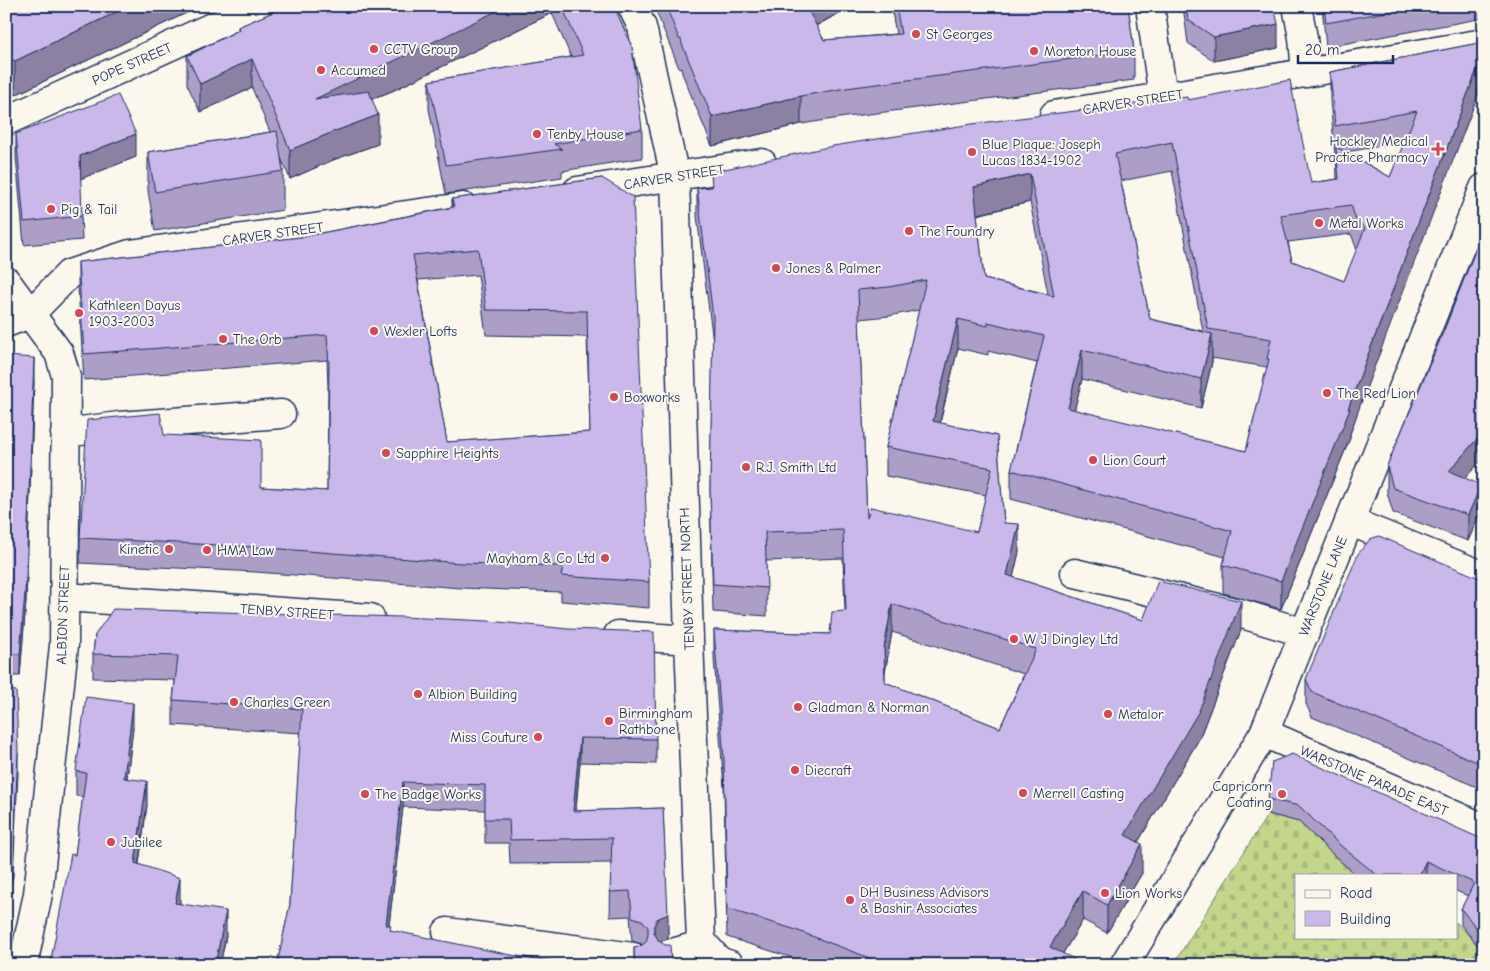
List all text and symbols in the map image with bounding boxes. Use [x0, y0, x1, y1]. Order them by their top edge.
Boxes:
place label: St Georges [926, 26, 992, 43]
marker: St Georges [910, 28, 922, 40]
scale bar [1298, 32, 1392, 64]
street label: POPE STREET [90, 39, 175, 89]
place label: CCTV Group [384, 41, 458, 58]
text: 20 m [1305, 41, 1339, 59]
marker: CCTV Group [368, 43, 380, 55]
place label: Moreton House [1044, 43, 1136, 60]
marker: Moreton House [1028, 45, 1040, 57]
place label: Accumed [331, 62, 386, 79]
marker: Accumed [315, 64, 327, 76]
street label: CARVER STREET [1081, 86, 1185, 118]
place label: Tenby House [547, 126, 624, 143]
marker: Tenby House [531, 128, 543, 140]
place label: Hockley Medical Practice Pharmacy [1315, 133, 1429, 166]
place label: Blue Plaque: Joseph Lucas 1834-1902 [982, 136, 1101, 169]
marker: Hockley Medical Practice Pharmacy [1432, 143, 1444, 155]
marker: Blue Plaque: Joseph Lucas 1834-1902 [966, 146, 978, 158]
street label: CARVER STREET [622, 161, 726, 193]
place label: Pig & Tail [61, 201, 117, 218]
marker: Pig & Tail [45, 203, 57, 215]
place label: Metal Works [1329, 215, 1404, 232]
marker: Metal Works [1313, 217, 1325, 229]
street label: CARVER STREET [221, 218, 325, 249]
place label: The Foundry [919, 223, 995, 240]
marker: The Foundry [903, 225, 915, 237]
place label: Jones & Palmer [786, 260, 881, 277]
marker: Jones & Palmer [770, 262, 782, 274]
place label: Kathleen Dayus 1903-2003 [89, 297, 181, 330]
marker: Kathleen Dayus 1903-2003 [73, 307, 85, 319]
place label: Wexler Lofts [384, 323, 457, 340]
marker: Wexler Lofts [368, 325, 380, 337]
place label: The Orb [233, 331, 282, 348]
marker: The Orb [217, 333, 229, 345]
place label: The Red Lion [1337, 385, 1416, 402]
marker: The Red Lion [1321, 387, 1333, 399]
place label: Boxworks [624, 389, 680, 406]
marker: Boxworks [608, 391, 620, 403]
place label: Sapphire Heights [396, 445, 499, 462]
marker: Sapphire Heights [380, 447, 392, 459]
place label: Lion Court [1103, 452, 1167, 469]
marker: Lion Court [1087, 454, 1099, 466]
place label: R.J. Smith Ltd [756, 459, 836, 476]
marker: R.J. Smith Ltd [740, 461, 752, 473]
street label: TENBY STREET NORTH [676, 507, 698, 651]
street label: WARSTONE LANE [1295, 534, 1351, 638]
place label: Kinetic [119, 541, 159, 558]
place label: HMA Law [217, 542, 275, 559]
marker: Kinetic [163, 543, 175, 555]
marker: HMA Law [201, 544, 213, 556]
place label: Mayham & Co Ltd [486, 550, 595, 567]
marker: Mayham & Co Ltd [599, 552, 611, 564]
street label: ALBION STREET [53, 564, 73, 665]
street label: TENBY STREET [239, 600, 335, 624]
place label: W J Dingley Ltd [1024, 631, 1118, 648]
marker: W J Dingley Ltd [1008, 633, 1020, 645]
place label: Albion Building [428, 686, 518, 703]
marker: Albion Building [412, 688, 424, 700]
place label: Charles Green [244, 694, 331, 711]
marker: Charles Green [228, 696, 240, 708]
place label: Gladman & Norman [808, 699, 929, 716]
marker: Gladman & Norman [792, 701, 804, 713]
place label: Birmingham Rathbone [619, 705, 693, 738]
place label: Metalor [1118, 706, 1164, 723]
marker: Metalor [1102, 708, 1114, 720]
marker: Birmingham Rathbone [603, 715, 615, 727]
place label: Miss Couture [450, 729, 528, 746]
marker: Miss Couture [532, 731, 544, 743]
street label: WARSTONE PARADE EAST [1298, 742, 1451, 820]
place label: Diecraft [805, 762, 852, 779]
marker: Diecraft [789, 764, 801, 776]
place label: Capricorn Coating [1213, 778, 1272, 811]
place label: Merrell Casting [1033, 785, 1124, 802]
place label: The Badge Works [375, 786, 481, 803]
marker: Merrell Casting [1017, 787, 1029, 799]
marker: The Badge Works [359, 788, 371, 800]
marker: Capricorn Coating [1276, 788, 1288, 800]
place label: Jubilee [121, 834, 162, 851]
marker: Jubilee [105, 836, 117, 848]
legend [1295, 874, 1458, 938]
place label: DH Business Advisors & Bashir Associates [860, 884, 989, 917]
text: Road [1340, 884, 1372, 902]
place label: Lion Works [1115, 885, 1182, 902]
marker: Lion Works [1099, 887, 1111, 899]
marker: DH Business Advisors & Bashir Associates [844, 894, 856, 906]
text: Building [1340, 910, 1391, 928]

